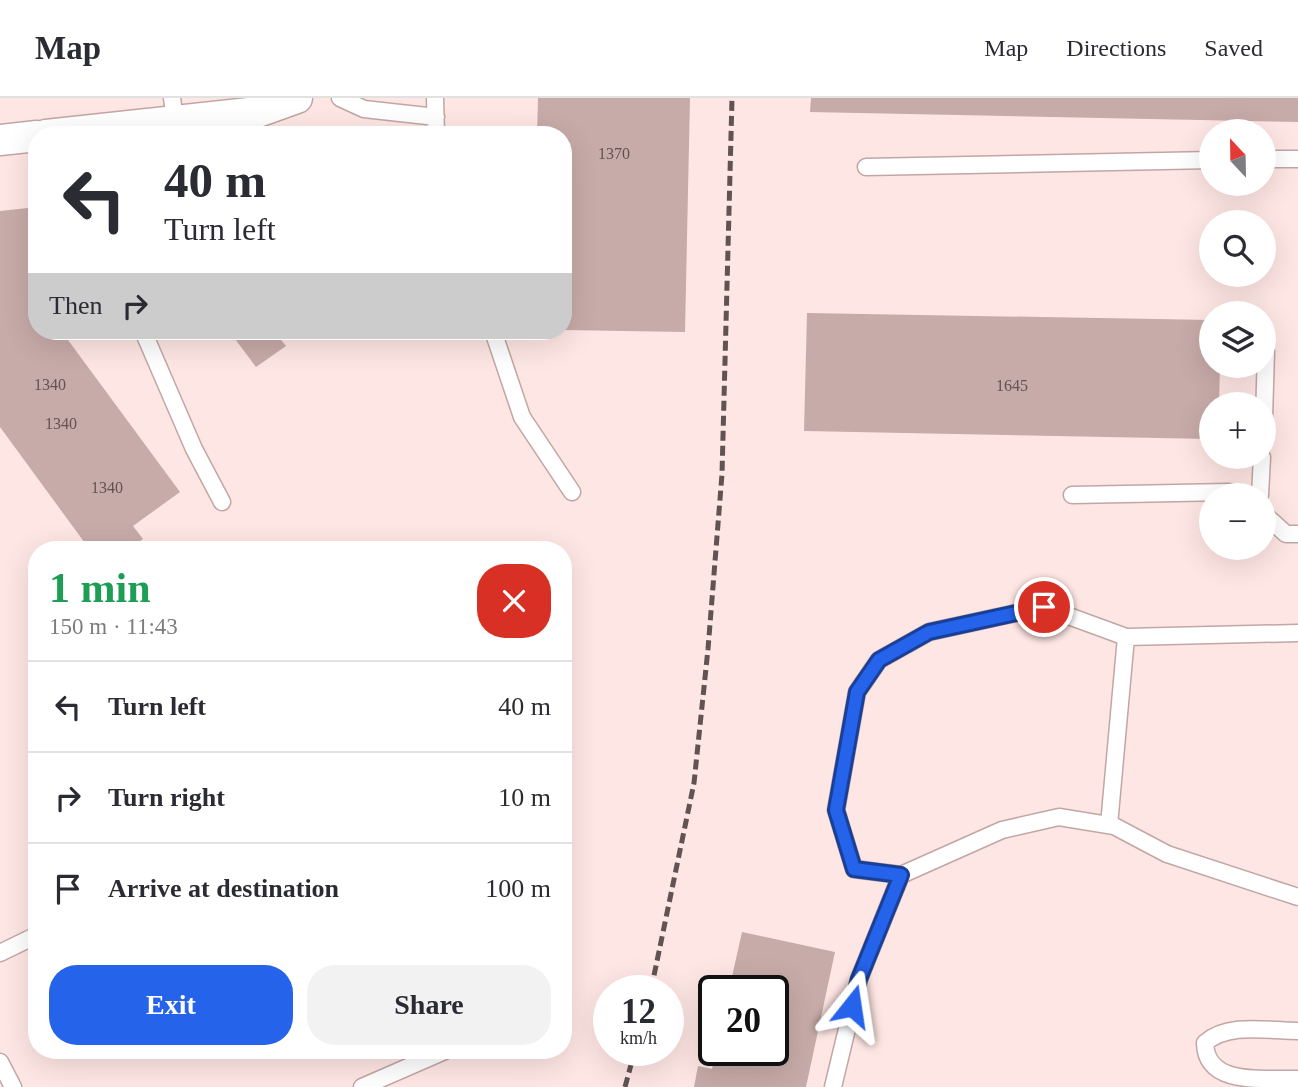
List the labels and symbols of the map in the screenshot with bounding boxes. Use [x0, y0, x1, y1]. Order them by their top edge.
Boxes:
north arrow [1199, 119, 1276, 196]
house number: 1370 [598, 145, 630, 162]
house number: 1340 [34, 376, 66, 393]
house number: 1645 [996, 377, 1028, 394]
house number: 1340 [45, 415, 77, 432]
house number: 1340 [91, 479, 123, 496]
pin [1014, 577, 1074, 637]
position arrow [815, 969, 889, 1043]
speed limit sign: 20 [698, 975, 789, 1066]

